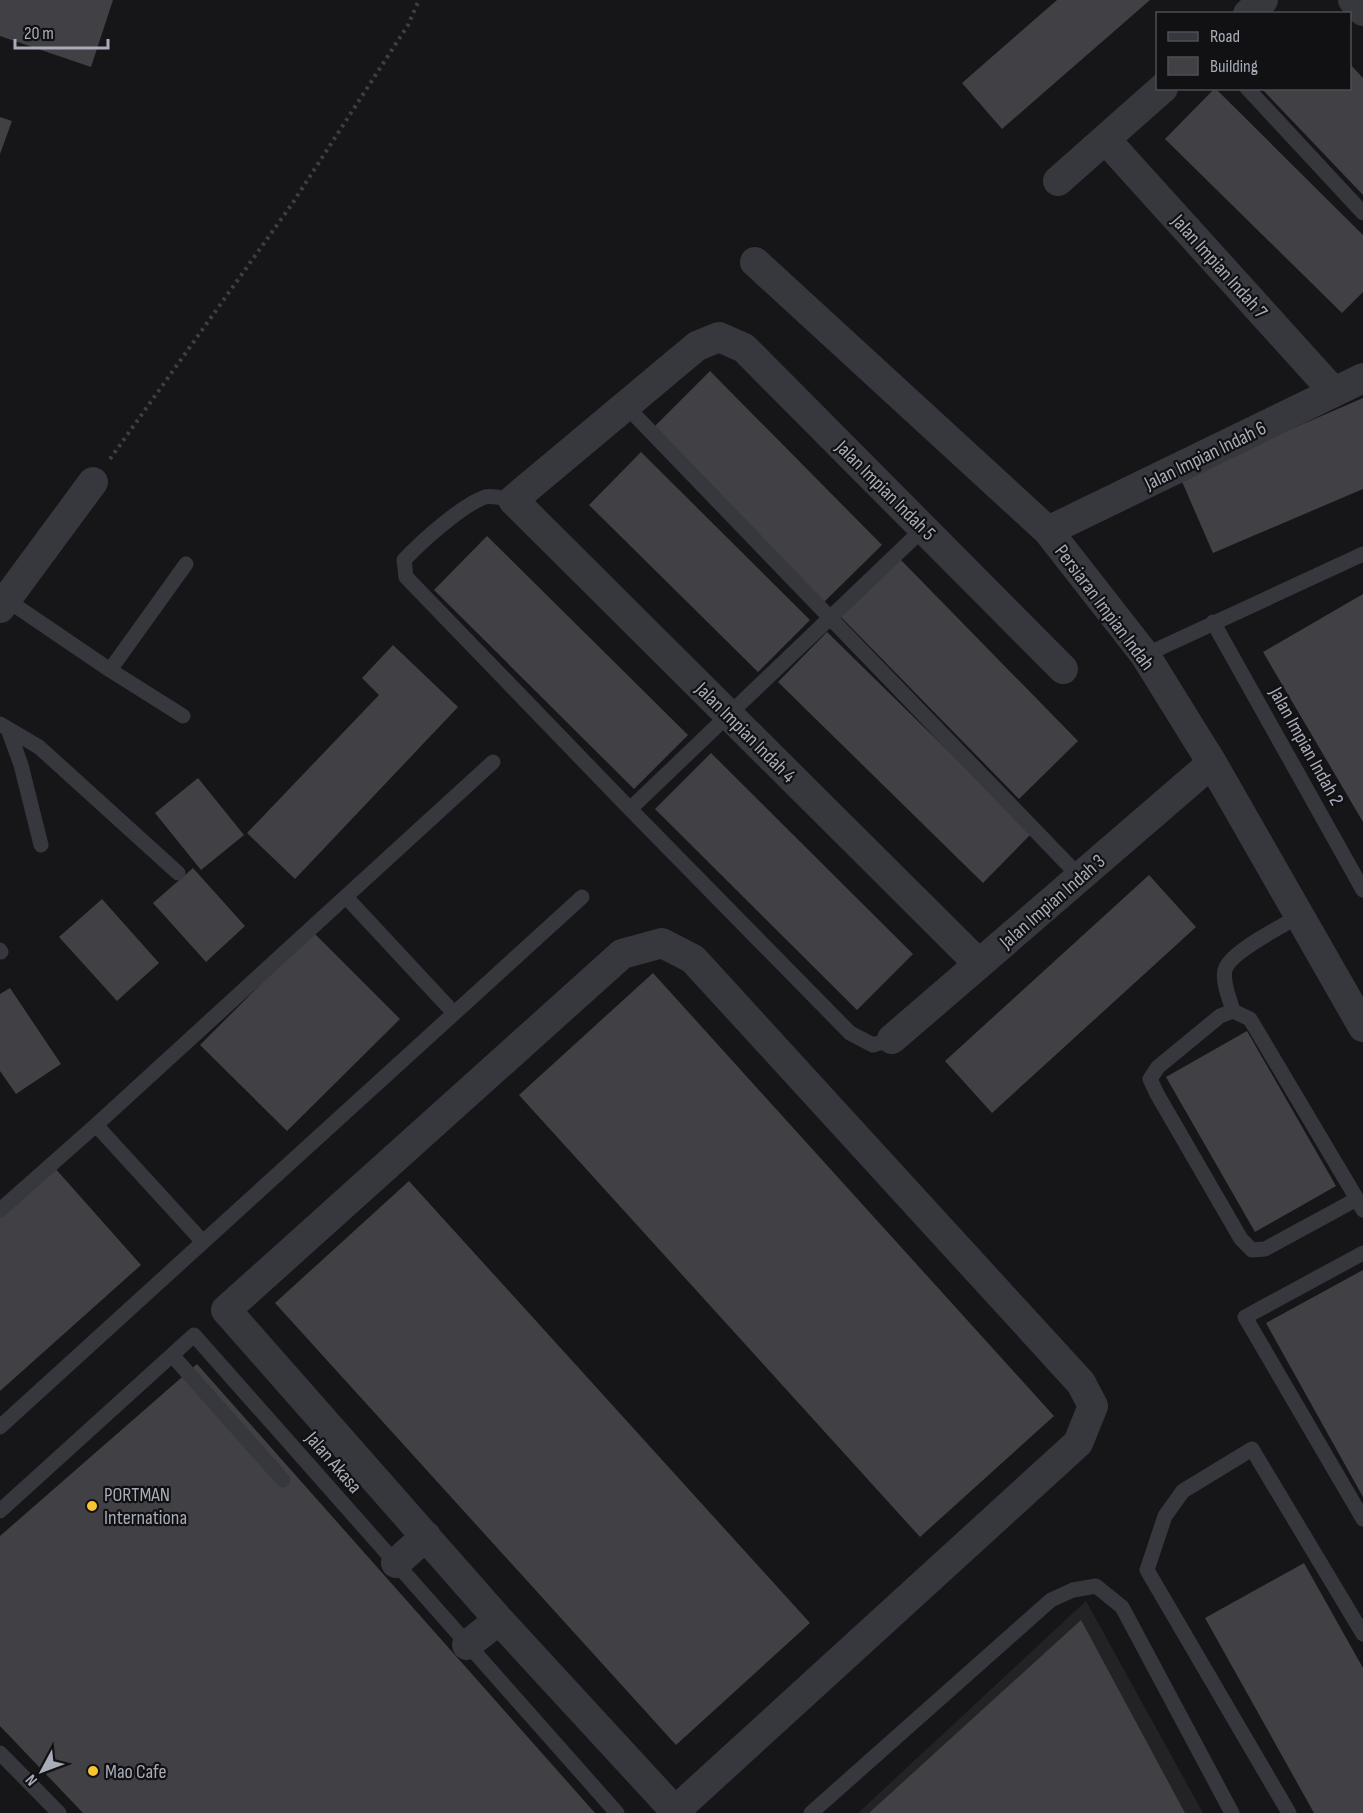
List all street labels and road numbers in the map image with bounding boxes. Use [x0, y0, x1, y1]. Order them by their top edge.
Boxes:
street label: Jalan Impian Indah 7 [1166, 209, 1272, 324]
street label: Jalan Impian Indah 6 [1140, 416, 1270, 496]
street label: Jalan Impian Indah 5 [830, 435, 940, 546]
street label: Persiaran Impian Indah [1049, 540, 1159, 675]
street label: Jalan Impian Indah 4 [689, 677, 800, 788]
street label: Jalan Impian Indah 2 [1263, 682, 1349, 810]
street label: Jalan Impian Indah 3 [994, 849, 1110, 955]
street label: Jalan Akasa [299, 1426, 367, 1498]

